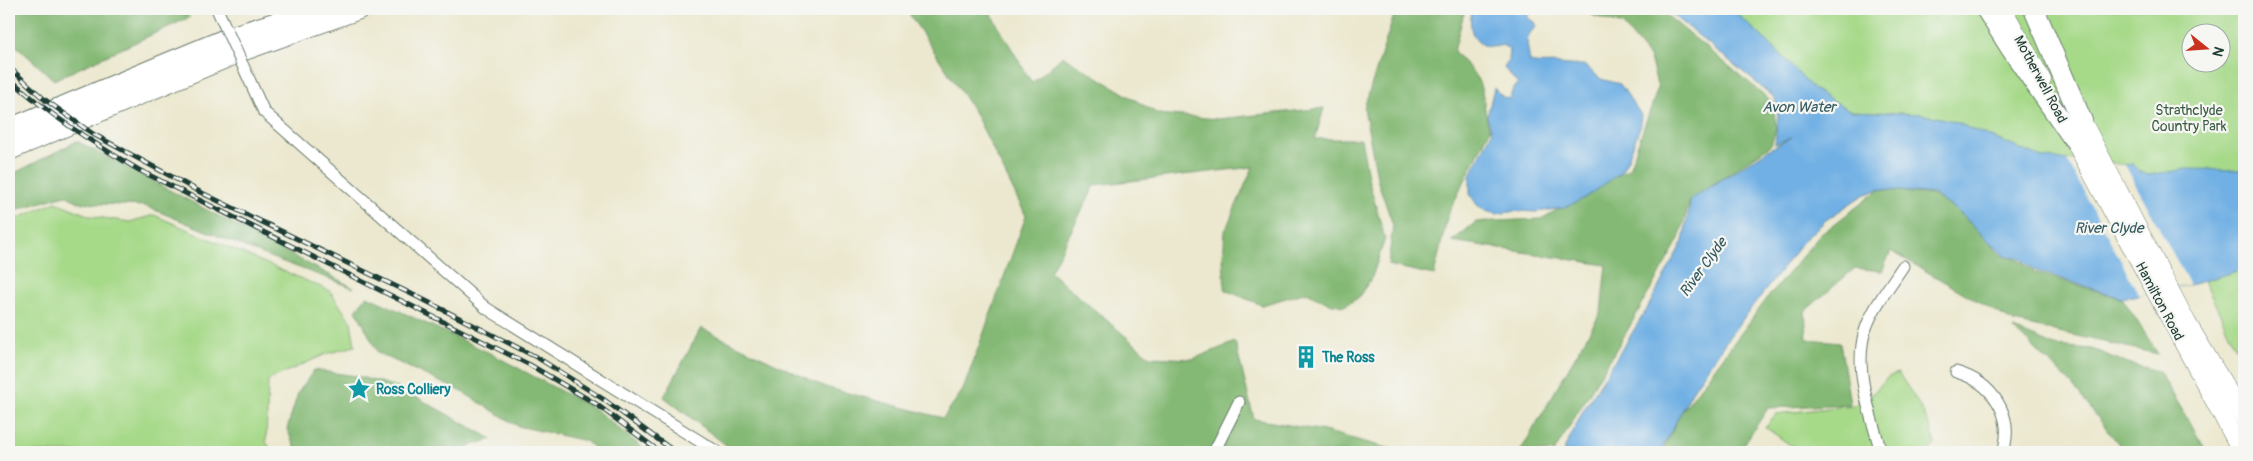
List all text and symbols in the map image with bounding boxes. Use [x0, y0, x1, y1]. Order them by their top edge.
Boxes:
north arrow [2180, 22, 2230, 72]
street label: Motherwell Road [2010, 33, 2071, 126]
text: N [2208, 45, 2227, 59]
water label: Avon Water [1762, 98, 1837, 117]
park label: Strathclyde Country Park [2151, 102, 2227, 135]
water label: River Clyde [2075, 219, 2145, 238]
water label: River Clyde [1676, 233, 1732, 301]
street label: Hamilton Road [2132, 259, 2187, 344]
building icon: The Ross [1293, 344, 1319, 370]
place label: The Ross [1321, 349, 1375, 366]
place icon: Ross Colliery [346, 376, 372, 402]
place label: Ross Colliery [376, 381, 450, 398]

